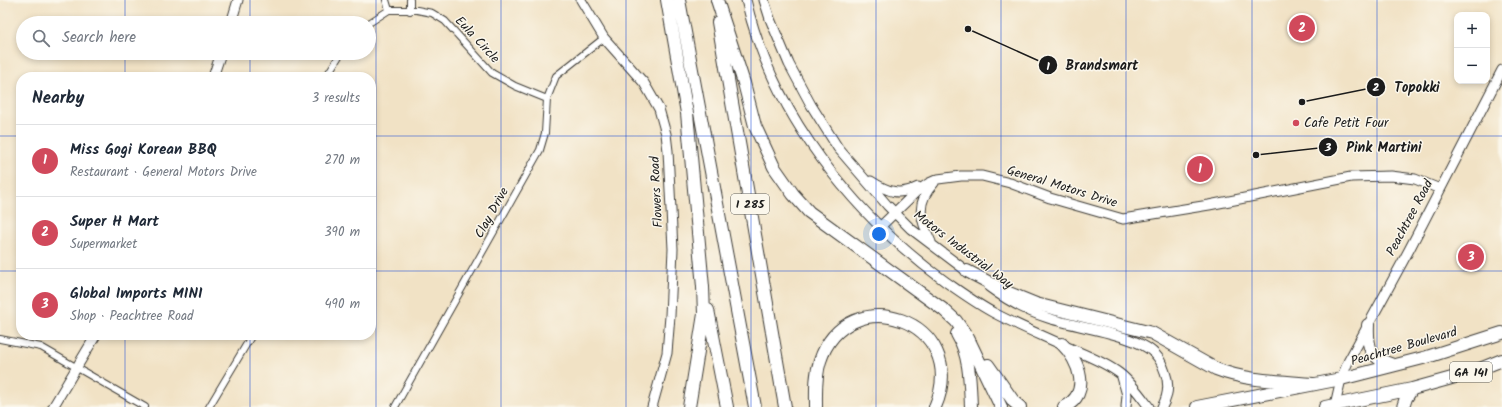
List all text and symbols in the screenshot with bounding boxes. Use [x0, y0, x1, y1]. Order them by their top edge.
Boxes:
street label: Eula Circle [449, 11, 505, 69]
map controls [1454, 12, 1490, 84]
button: + [1454, 12, 1490, 48]
pin: 2 [1289, 13, 1315, 43]
search box [16, 16, 376, 60]
text: Search here [62, 26, 136, 50]
icon: search [30, 27, 52, 49]
button: − [1454, 48, 1490, 84]
callout: Brandsmart [1038, 52, 1146, 78]
text: Brandsmart [1066, 55, 1139, 77]
text: 1 [1046, 57, 1050, 76]
callout: Topokki [1366, 74, 1447, 100]
text: Topokki [1394, 77, 1440, 99]
text: 2 [1373, 78, 1380, 97]
text: Nearby [32, 85, 84, 112]
text: 3 results [312, 88, 360, 109]
place label: Cafe Petit Four [1304, 113, 1389, 134]
marker: Cafe Petit Four [1291, 118, 1301, 128]
callout: Pink Martini [1318, 134, 1429, 160]
text: Pink Martini [1346, 137, 1422, 159]
text: Miss Gogi Korean BBQ [70, 138, 217, 162]
text: 3 [1324, 138, 1332, 157]
text: 1 [43, 150, 47, 171]
text: 270 m [324, 150, 360, 171]
pin: 1 [1187, 154, 1213, 184]
street label: Flowers Road [645, 155, 669, 228]
street label: General Motors Drive [1004, 160, 1120, 214]
text: Restaurant · General Motors Drive [70, 162, 257, 183]
street label: Peachtree Road [1381, 176, 1439, 260]
street label: Clay Drive [469, 184, 515, 242]
road number: I 285 [731, 194, 769, 214]
street label: Motors Industrial Way [909, 205, 1018, 295]
text: Super H Mart [70, 210, 159, 234]
text: 2 [41, 222, 49, 243]
text: 390 m [324, 222, 360, 243]
your location [869, 224, 889, 244]
text: Supermarket [70, 234, 137, 255]
pin: 3 [1458, 242, 1484, 272]
text: Global Imports MINI [70, 282, 203, 306]
text: 3 [41, 294, 49, 315]
text: 490 m [324, 294, 360, 315]
text: Shop · Peachtree Road [70, 306, 194, 327]
street label: Peachtree Boulevard [1348, 322, 1460, 372]
road number: GA 141 [1450, 362, 1492, 382]

